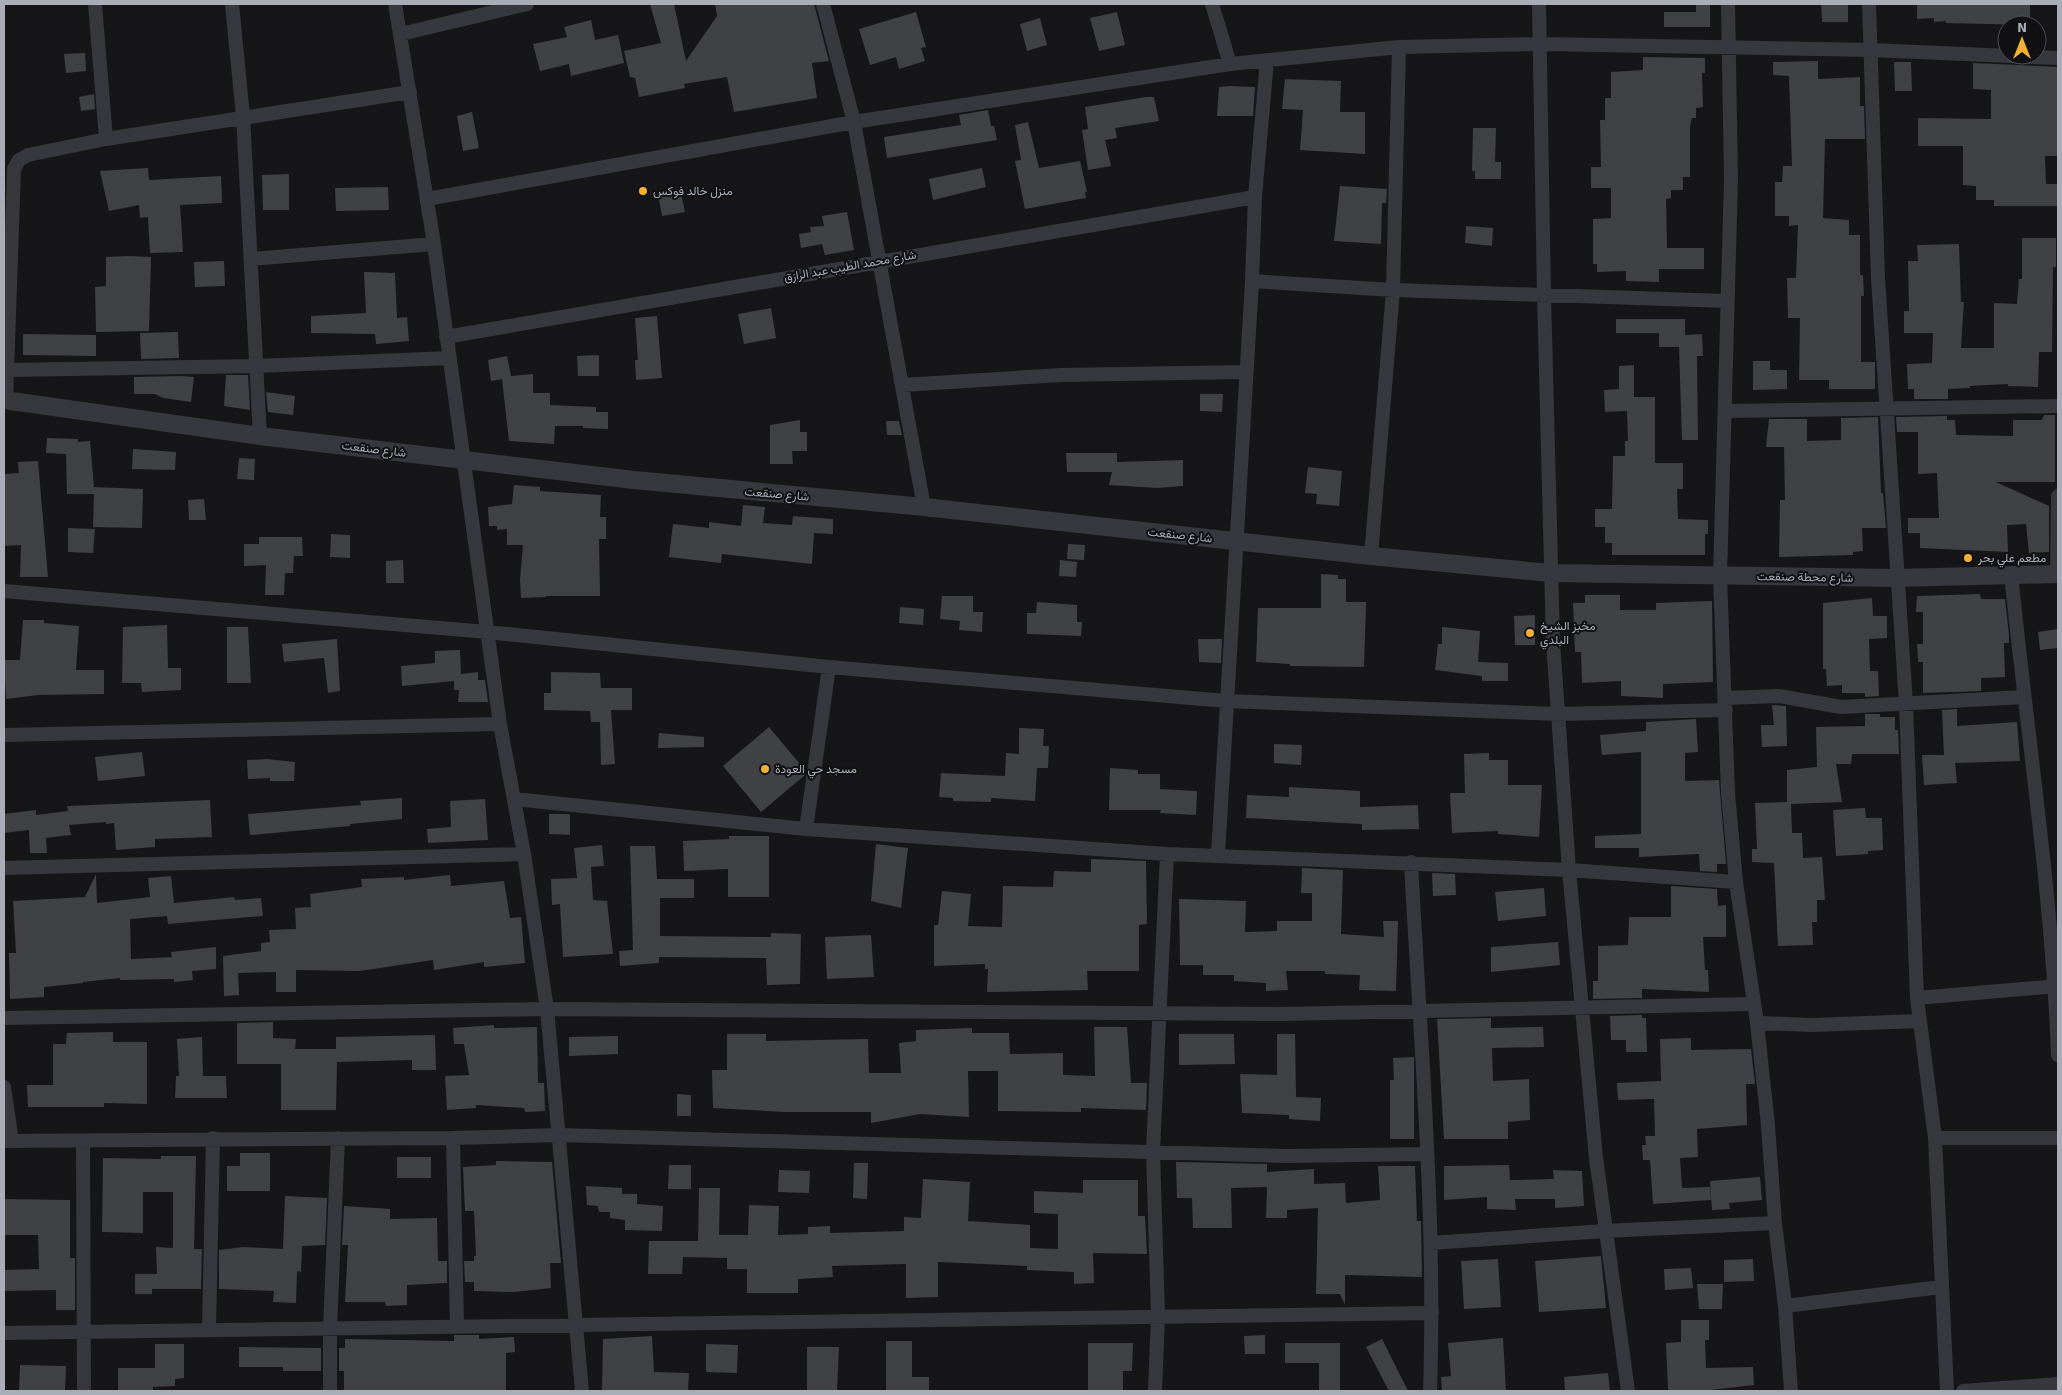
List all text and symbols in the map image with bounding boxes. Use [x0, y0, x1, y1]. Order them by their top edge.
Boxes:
north arrow [1997, 15, 2047, 65]
text: N [2017, 19, 2027, 36]
place label: منزل خالد فوكس [653, 184, 733, 199]
marker: منزل خالد فوكس [637, 185, 649, 197]
street label: شارع محمد الطيب عبد الرازق [783, 247, 918, 287]
street label: شارع صنقعت [341, 438, 407, 462]
street label: شارع صنقعت [744, 484, 810, 506]
street label: شارع صنقعت [1147, 525, 1213, 547]
place label: مطعم علي بحر [1977, 551, 2046, 568]
marker: مطعم علي بحر [1962, 552, 1974, 564]
street label: شارع محطة صنقعت [1757, 569, 1853, 587]
place label: مخبز الشيخ البلدي [1540, 619, 1596, 650]
marker: مخبز الشيخ البلدي [1524, 627, 1536, 639]
place label: مسجد حي العودة [775, 762, 857, 779]
marker: مسجد حي العودة [759, 763, 771, 775]

